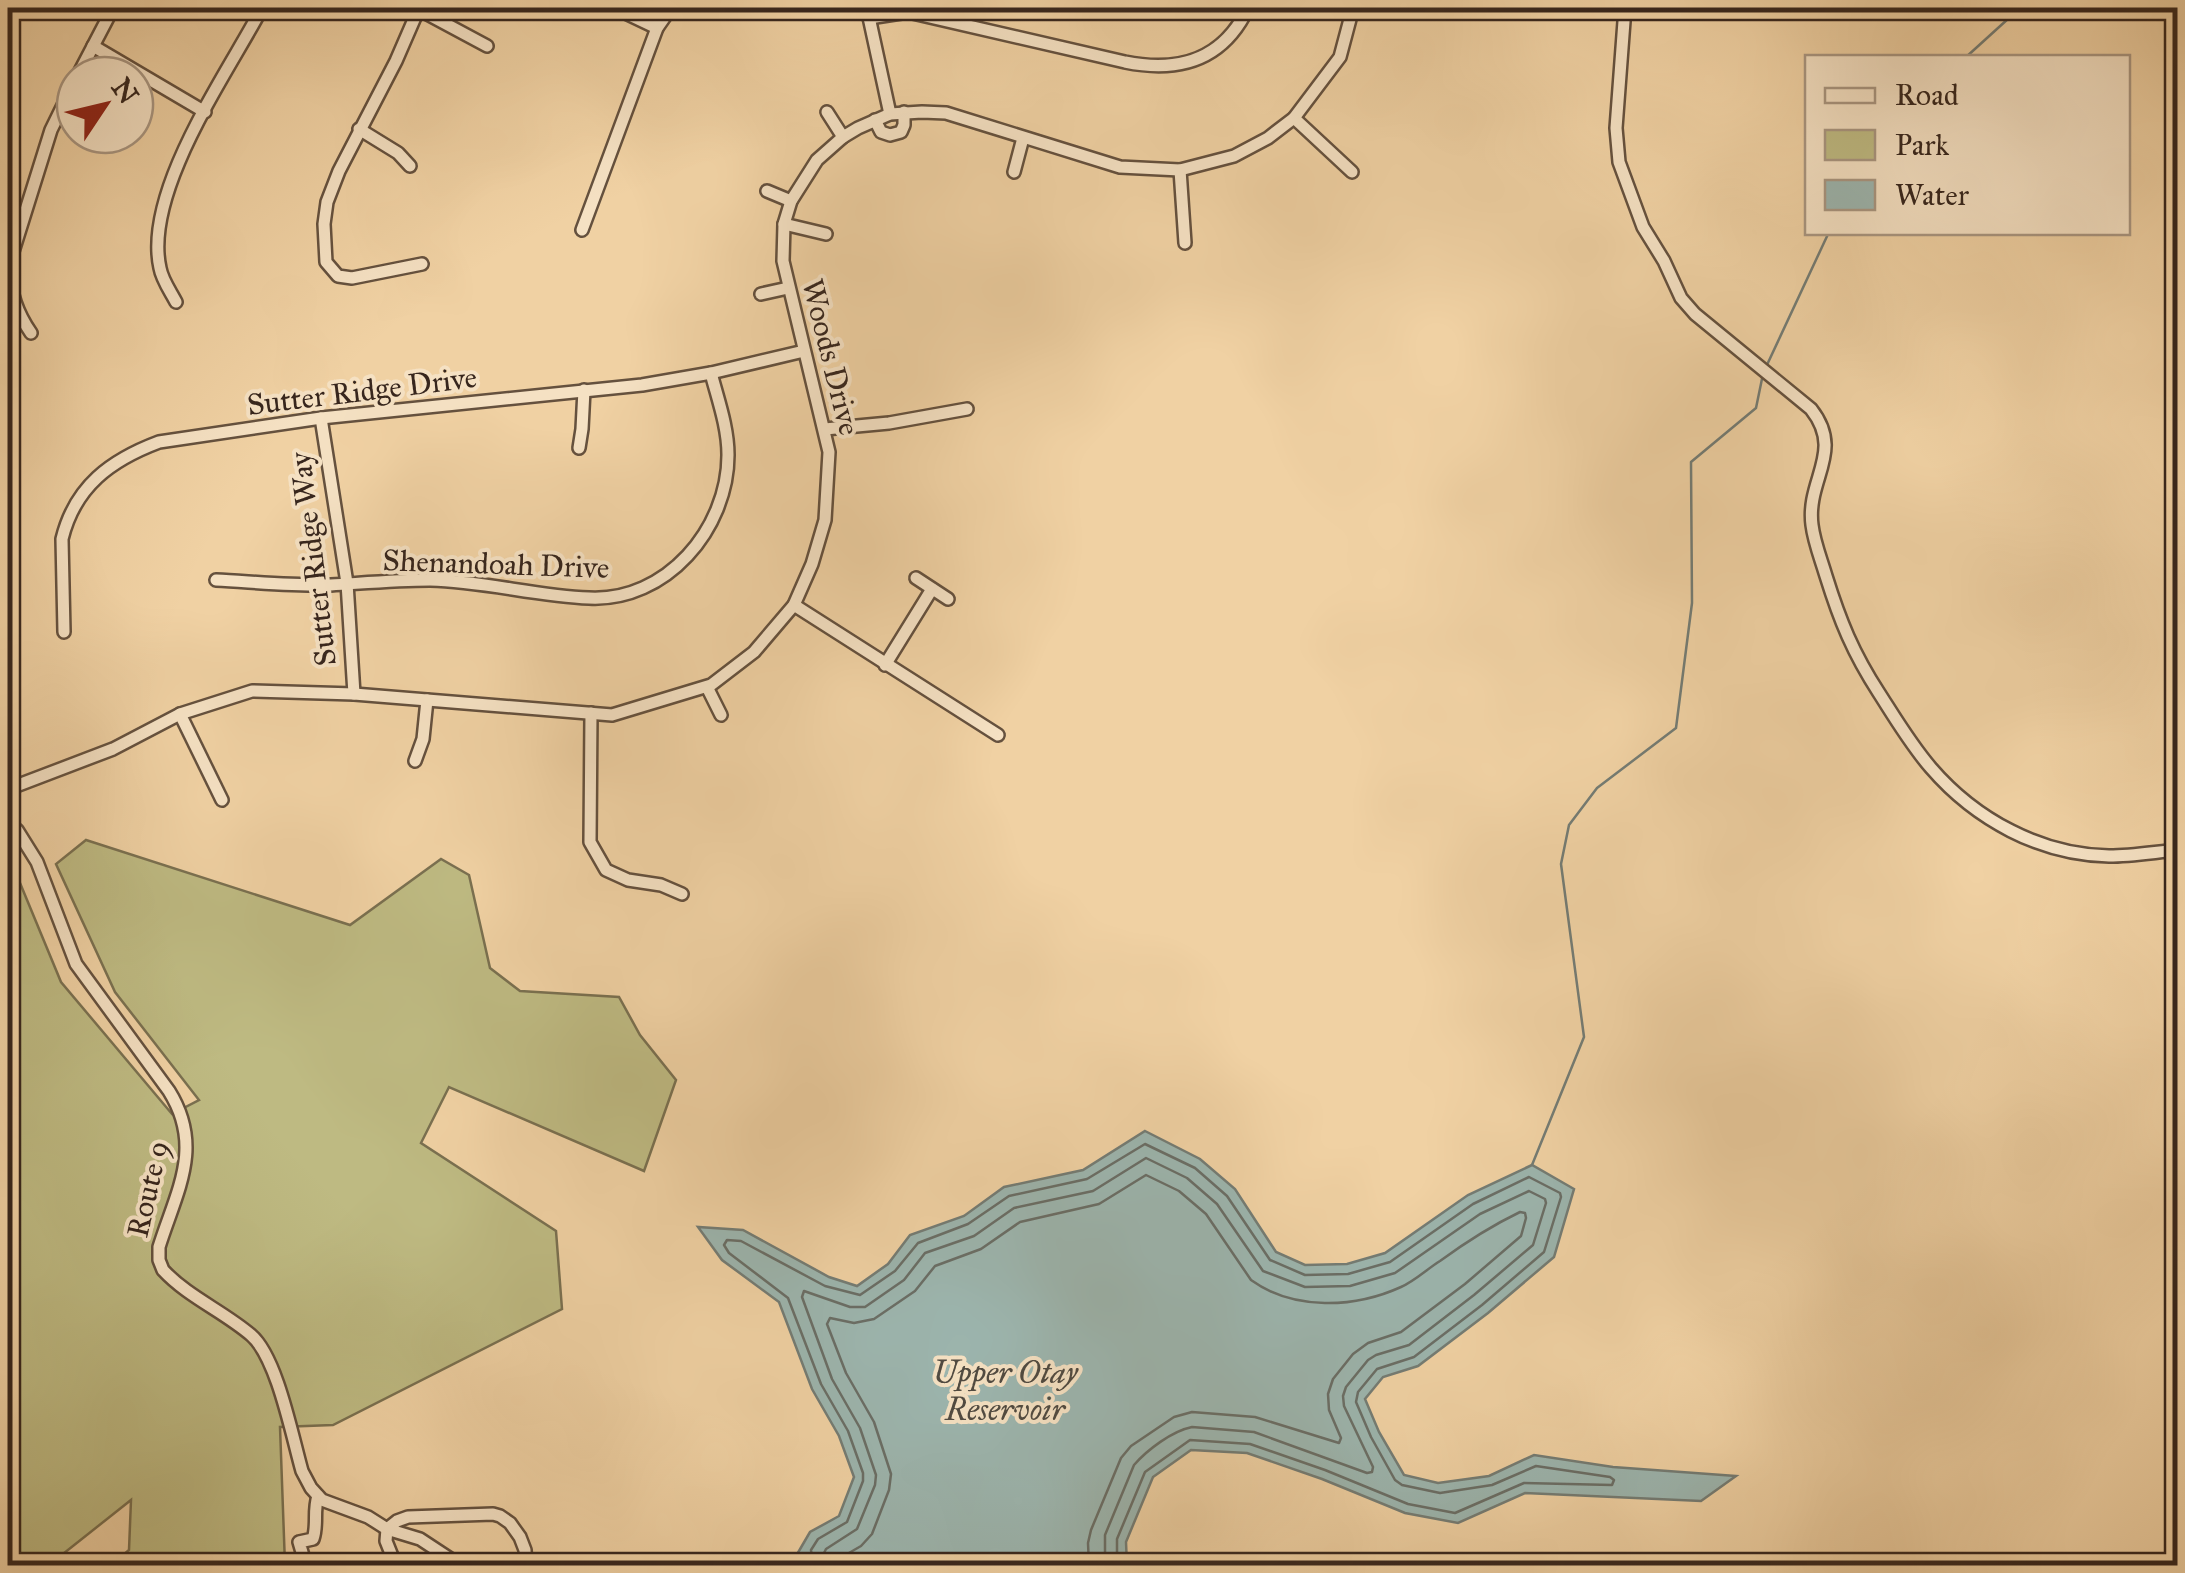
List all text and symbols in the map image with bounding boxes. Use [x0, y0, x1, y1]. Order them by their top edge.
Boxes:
north arrow [55, 55, 155, 155]
legend [1805, 55, 2130, 235]
text: N [104, 71, 146, 111]
text: Road [1895, 77, 1959, 113]
text: Park [1895, 127, 1949, 163]
text: Water [1895, 177, 1970, 213]
street label: Woods Drive [794, 275, 868, 439]
street label: Sutter Ridge Drive [245, 359, 479, 423]
street label: Sutter Ridge Way [282, 449, 344, 668]
street label: Shenandoah Drive [382, 542, 610, 586]
street label: Route 9 [119, 1137, 178, 1241]
water label: Upper Otay Reservoir [932, 1353, 1079, 1429]

